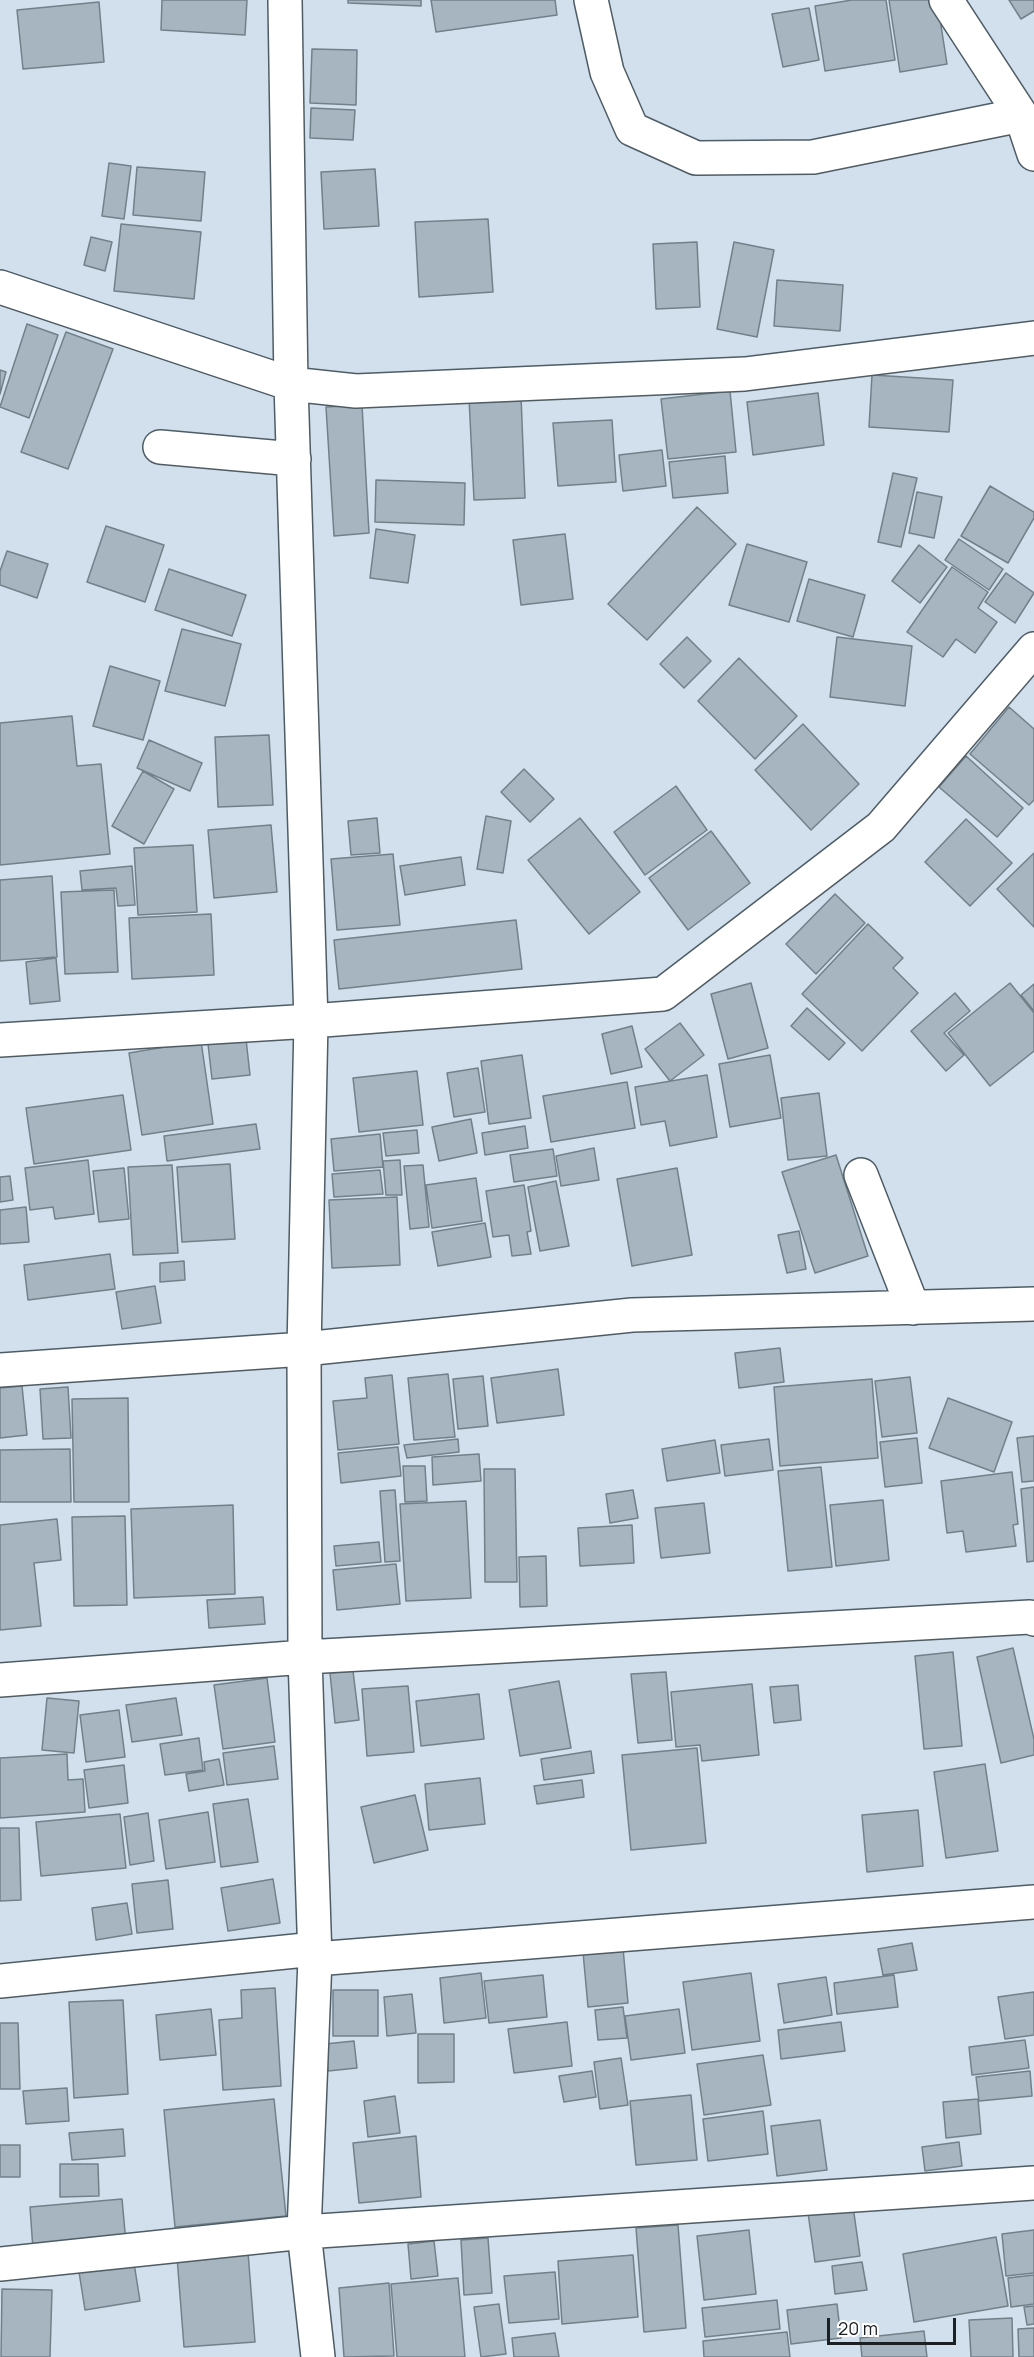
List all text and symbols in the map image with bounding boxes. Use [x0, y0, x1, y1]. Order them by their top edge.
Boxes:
scale bar [830, 2306, 959, 2344]
text: 20 m [838, 2316, 878, 2340]

